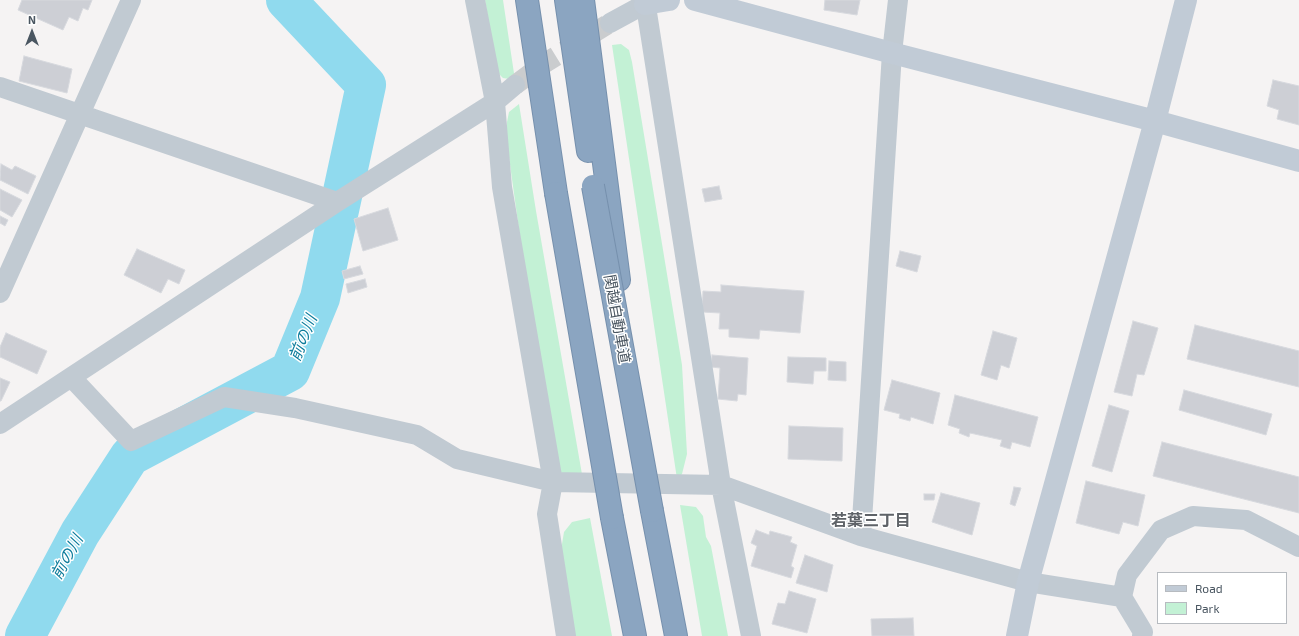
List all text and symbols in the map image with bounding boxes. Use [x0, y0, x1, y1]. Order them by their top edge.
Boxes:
north arrow [12, 12, 52, 52]
text: N [28, 13, 36, 26]
street label: 関越自動車道 [600, 273, 634, 365]
water label: 前の川 [285, 312, 321, 364]
district label: 若葉三丁目 [831, 511, 911, 531]
water label: 前の川 [47, 531, 87, 583]
legend [1157, 572, 1287, 624]
text: Road [1195, 581, 1223, 595]
text: Park [1195, 601, 1220, 615]

